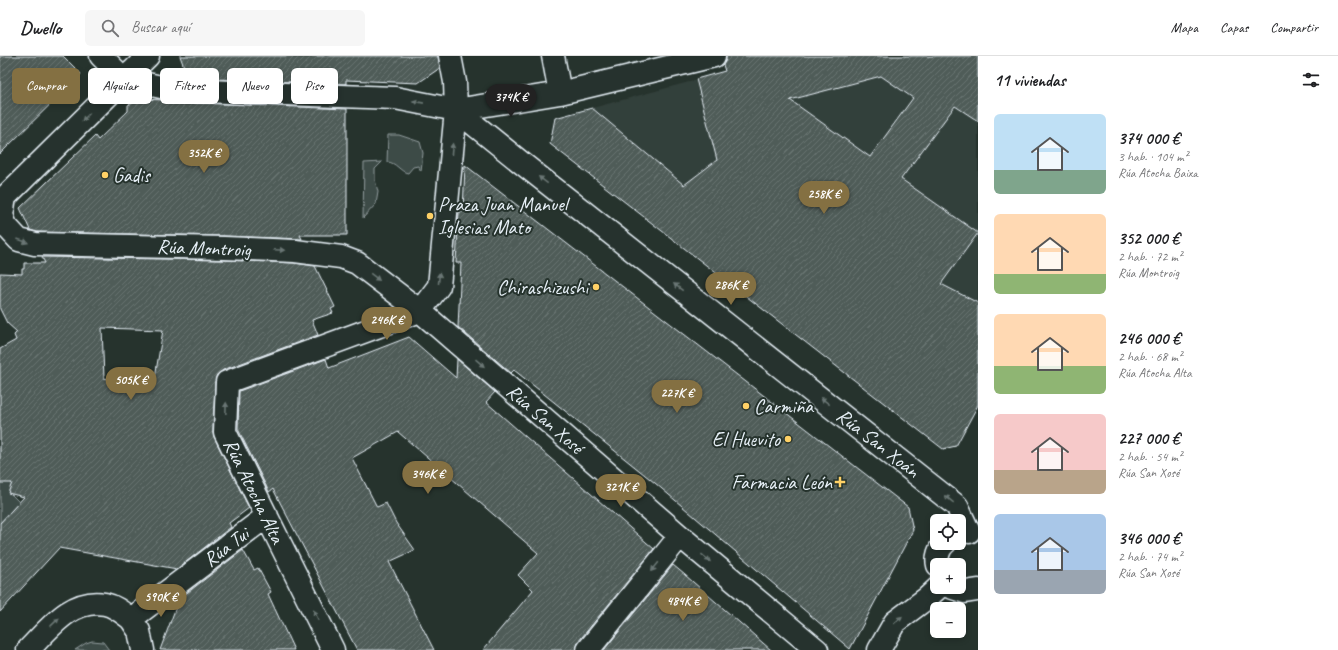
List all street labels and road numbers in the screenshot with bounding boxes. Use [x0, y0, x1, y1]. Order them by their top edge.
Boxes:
street label: Rúa Montroig [157, 234, 252, 262]
street label: Rúa San Xosé [501, 379, 591, 462]
street label: Rúa San Xoán [831, 403, 925, 484]
street label: Rúa Atocha Alta [218, 435, 291, 549]
street label: Rúa Tui [198, 520, 256, 572]

